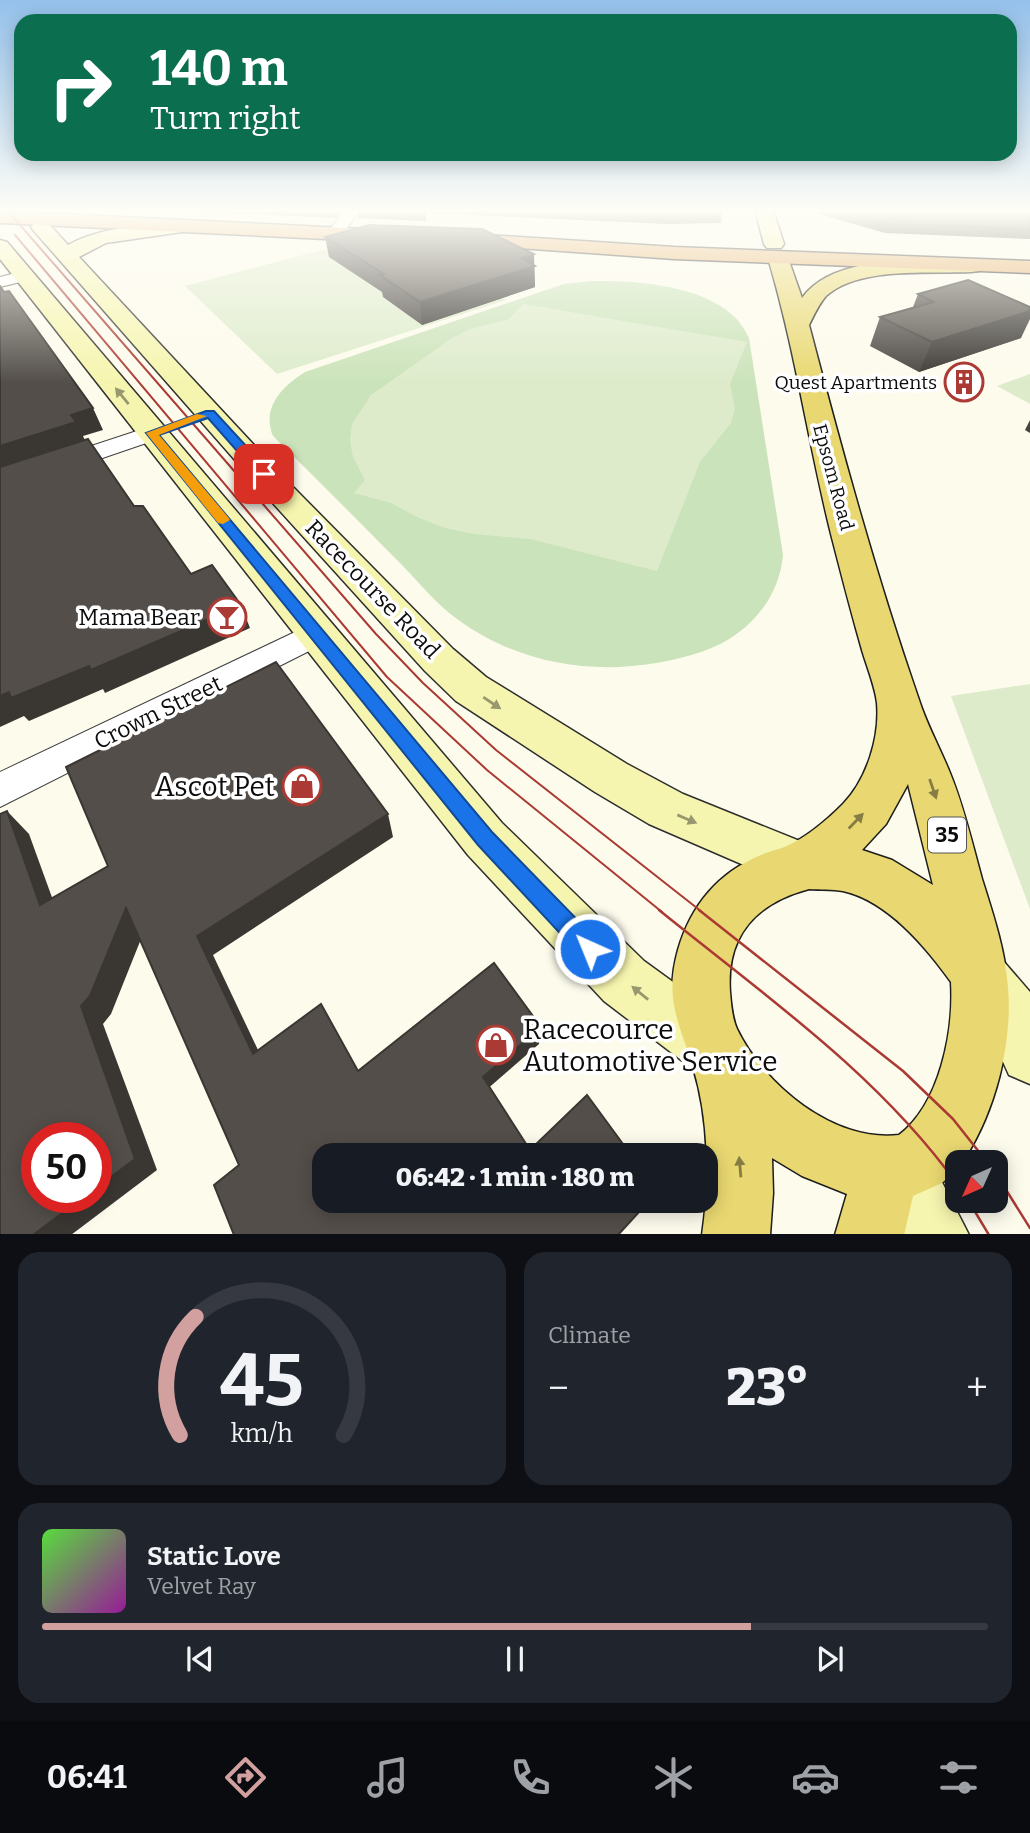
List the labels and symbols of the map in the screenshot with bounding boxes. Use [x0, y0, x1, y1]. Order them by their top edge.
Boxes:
building icon: Quest Apartments [943, 361, 985, 403]
place label: Quest Apartments [775, 371, 937, 394]
one-way arrow [115, 388, 130, 405]
street label: Epsom Road [808, 421, 859, 533]
pin [234, 444, 294, 504]
street label: Racecourse Road [300, 514, 447, 665]
bar icon: Mama Bear [206, 596, 248, 638]
place label: Mama Bear [78, 603, 200, 631]
street label: Crown Street [89, 669, 227, 755]
one-way arrow [483, 696, 501, 710]
shop icon: Ascot Pet [281, 765, 323, 807]
place label: Ascot Pet [155, 770, 275, 803]
one-way arrow [928, 779, 939, 800]
one-way arrow [677, 813, 698, 824]
one-way arrow [847, 813, 864, 830]
road number: 35 [928, 818, 966, 852]
position arrow [553, 912, 627, 986]
one-way arrow [631, 986, 649, 1001]
place label: Racecource Automotive Service [523, 1013, 778, 1078]
shop icon: Racecource Automotive Service [475, 1024, 517, 1066]
speed limit sign: 50 [21, 1122, 112, 1213]
north arrow [945, 1150, 1008, 1213]
one-way arrow [734, 1156, 745, 1178]

